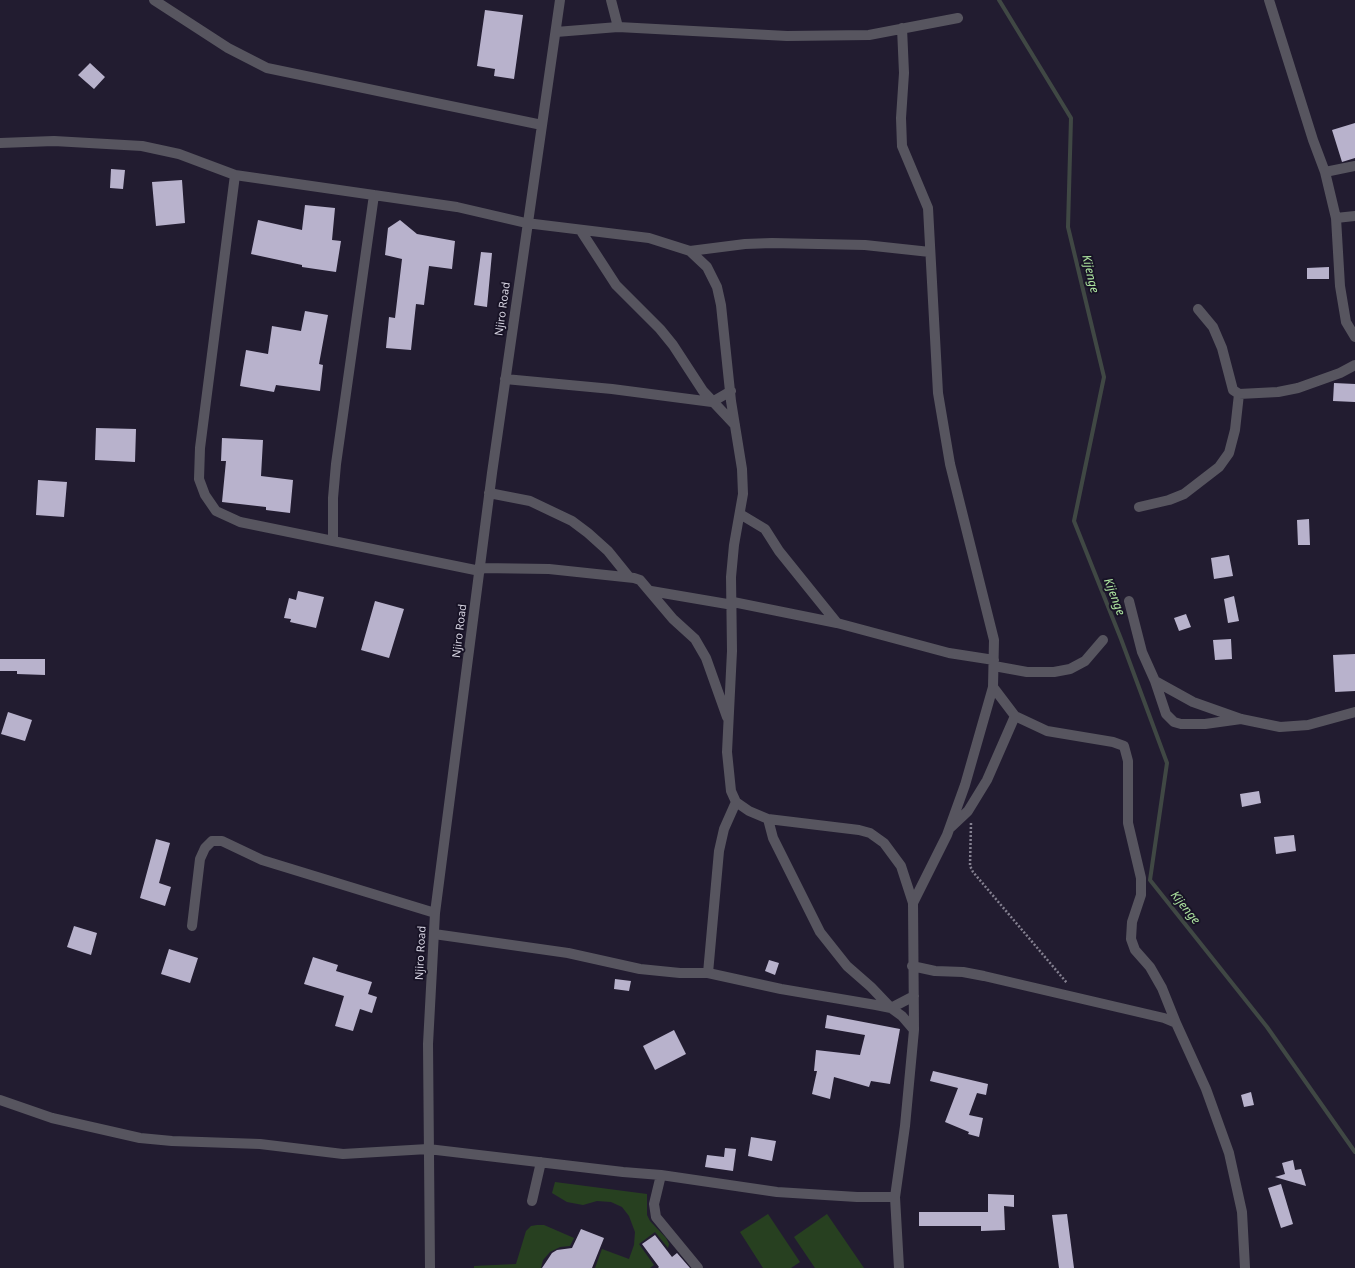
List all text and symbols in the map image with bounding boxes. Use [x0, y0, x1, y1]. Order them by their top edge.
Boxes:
water label: Kijenge [1079, 253, 1101, 295]
street label: Njiro Road [493, 281, 513, 337]
water label: Kijenge [1100, 576, 1128, 618]
street label: Njiro Road [450, 603, 470, 659]
water label: Kijenge [1167, 888, 1203, 928]
street label: Njiro Road [413, 926, 429, 980]

